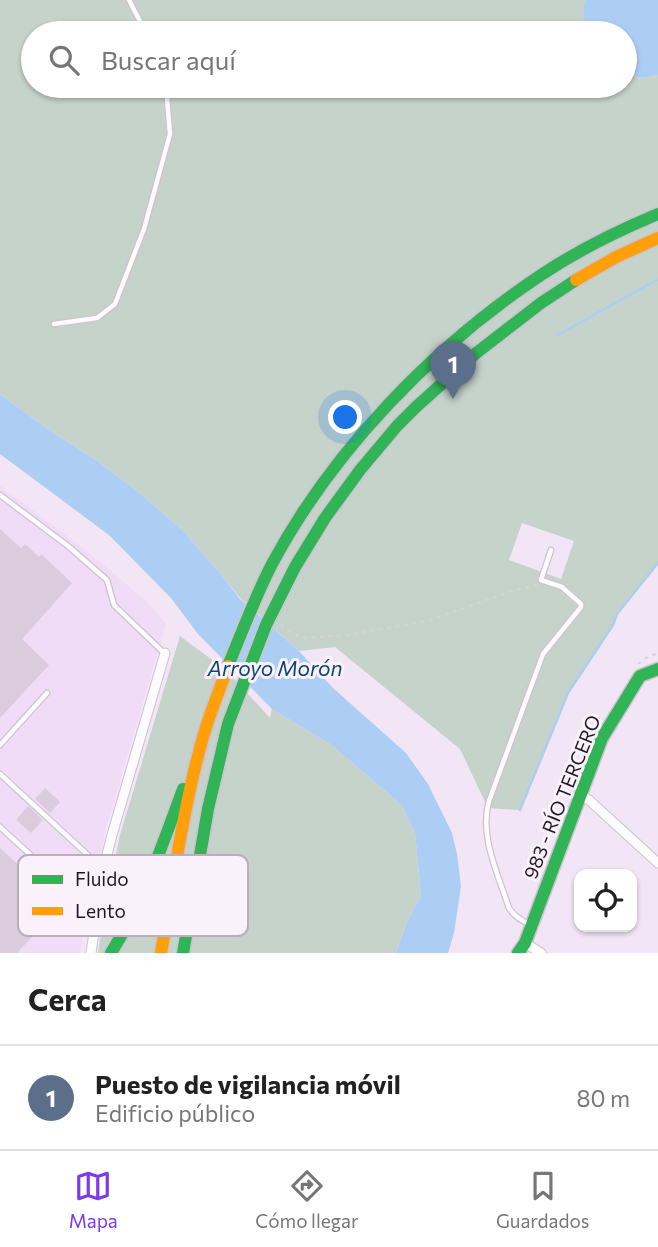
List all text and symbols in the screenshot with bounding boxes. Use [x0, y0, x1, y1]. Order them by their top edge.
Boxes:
search box [21, 21, 637, 98]
icon: search [45, 41, 83, 79]
text: Buscar aquí [101, 44, 236, 75]
pin: 1 [430, 341, 476, 399]
your location [328, 400, 362, 434]
water label: Arroyo Morón [206, 655, 343, 680]
street label: 983 - RÍO TERCERO [518, 712, 605, 882]
legend [18, 855, 248, 936]
text: Fluido [75, 867, 129, 890]
map controls [574, 869, 637, 932]
button: locate [574, 869, 637, 932]
text: Lento [75, 899, 126, 922]
text: Cerca [28, 980, 107, 1017]
text: Puesto de vigilancia móvil [95, 1068, 401, 1099]
text: 1 [46, 1084, 56, 1112]
text: 80 m [577, 1084, 630, 1112]
text: Edificio público [95, 1099, 255, 1127]
tab: Mapa [69, 1167, 118, 1232]
tab: Cómo llegar [255, 1167, 359, 1232]
tab: Guardados [496, 1167, 589, 1232]

